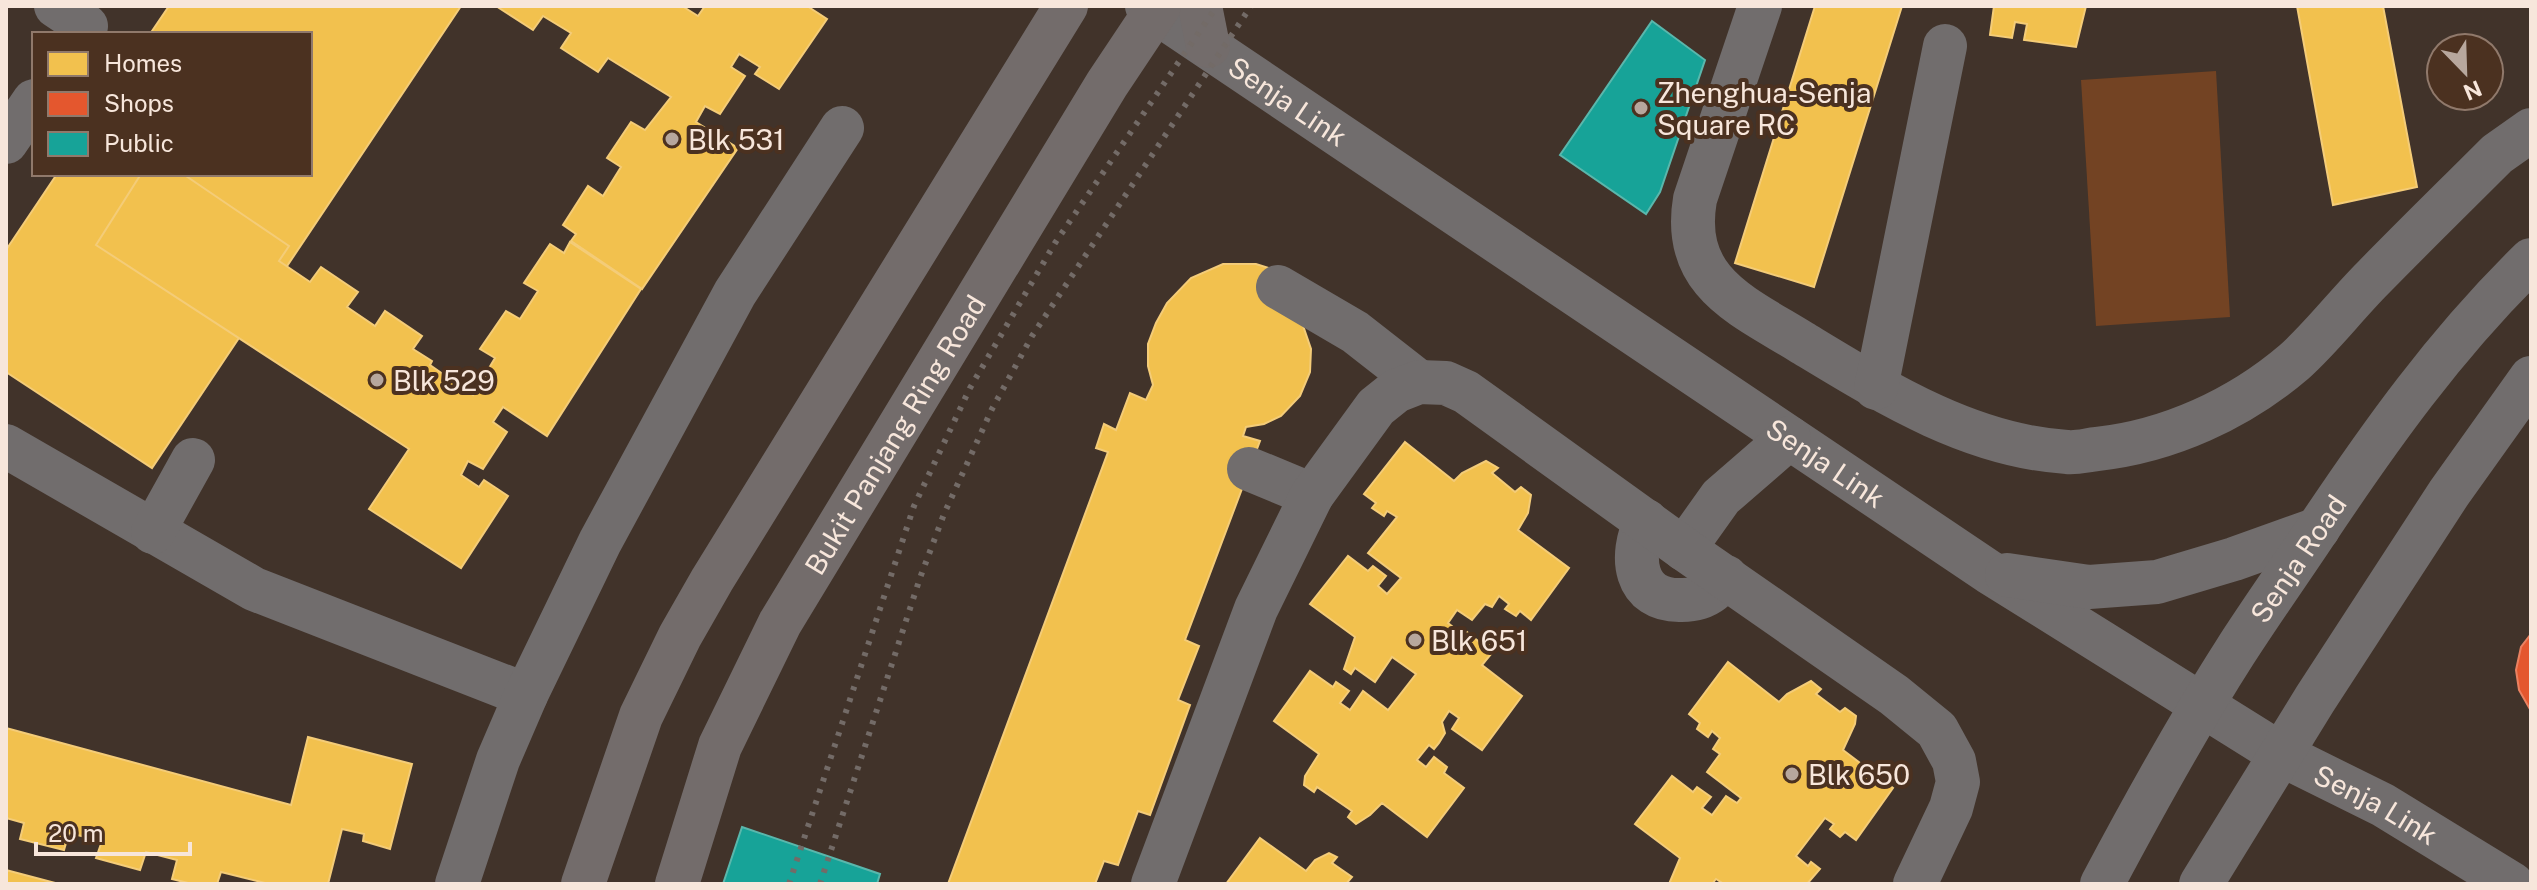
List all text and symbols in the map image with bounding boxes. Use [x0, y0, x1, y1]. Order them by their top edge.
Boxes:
legend [32, 32, 312, 176]
north arrow [2425, 32, 2505, 112]
text: Homes [104, 49, 182, 77]
street label: Senja Link [1223, 49, 1354, 152]
text: N [2460, 75, 2486, 106]
place label: Zhenghua-Senja Square RC [1657, 76, 1871, 141]
text: Shops [104, 89, 174, 117]
marker: Zhenghua-Senja Square RC [1632, 99, 1650, 117]
place label: Blk 531 [688, 123, 785, 156]
text: Public [104, 129, 174, 157]
marker: Blk 531 [663, 130, 681, 148]
street label: Bukit Panjang Ring Road [797, 289, 992, 580]
place label: Blk 529 [393, 364, 495, 397]
marker: Blk 529 [368, 371, 386, 389]
street label: Senja Link [1760, 411, 1891, 514]
street label: Senja Road [2243, 488, 2353, 629]
place label: Blk 651 [1431, 624, 1527, 657]
marker: Blk 651 [1406, 631, 1424, 649]
street label: Senja Link [2309, 757, 2444, 851]
place label: Blk 650 [1808, 758, 1910, 791]
marker: Blk 650 [1783, 765, 1801, 783]
scale bar [36, 806, 190, 856]
text: 20 m [48, 819, 104, 847]

